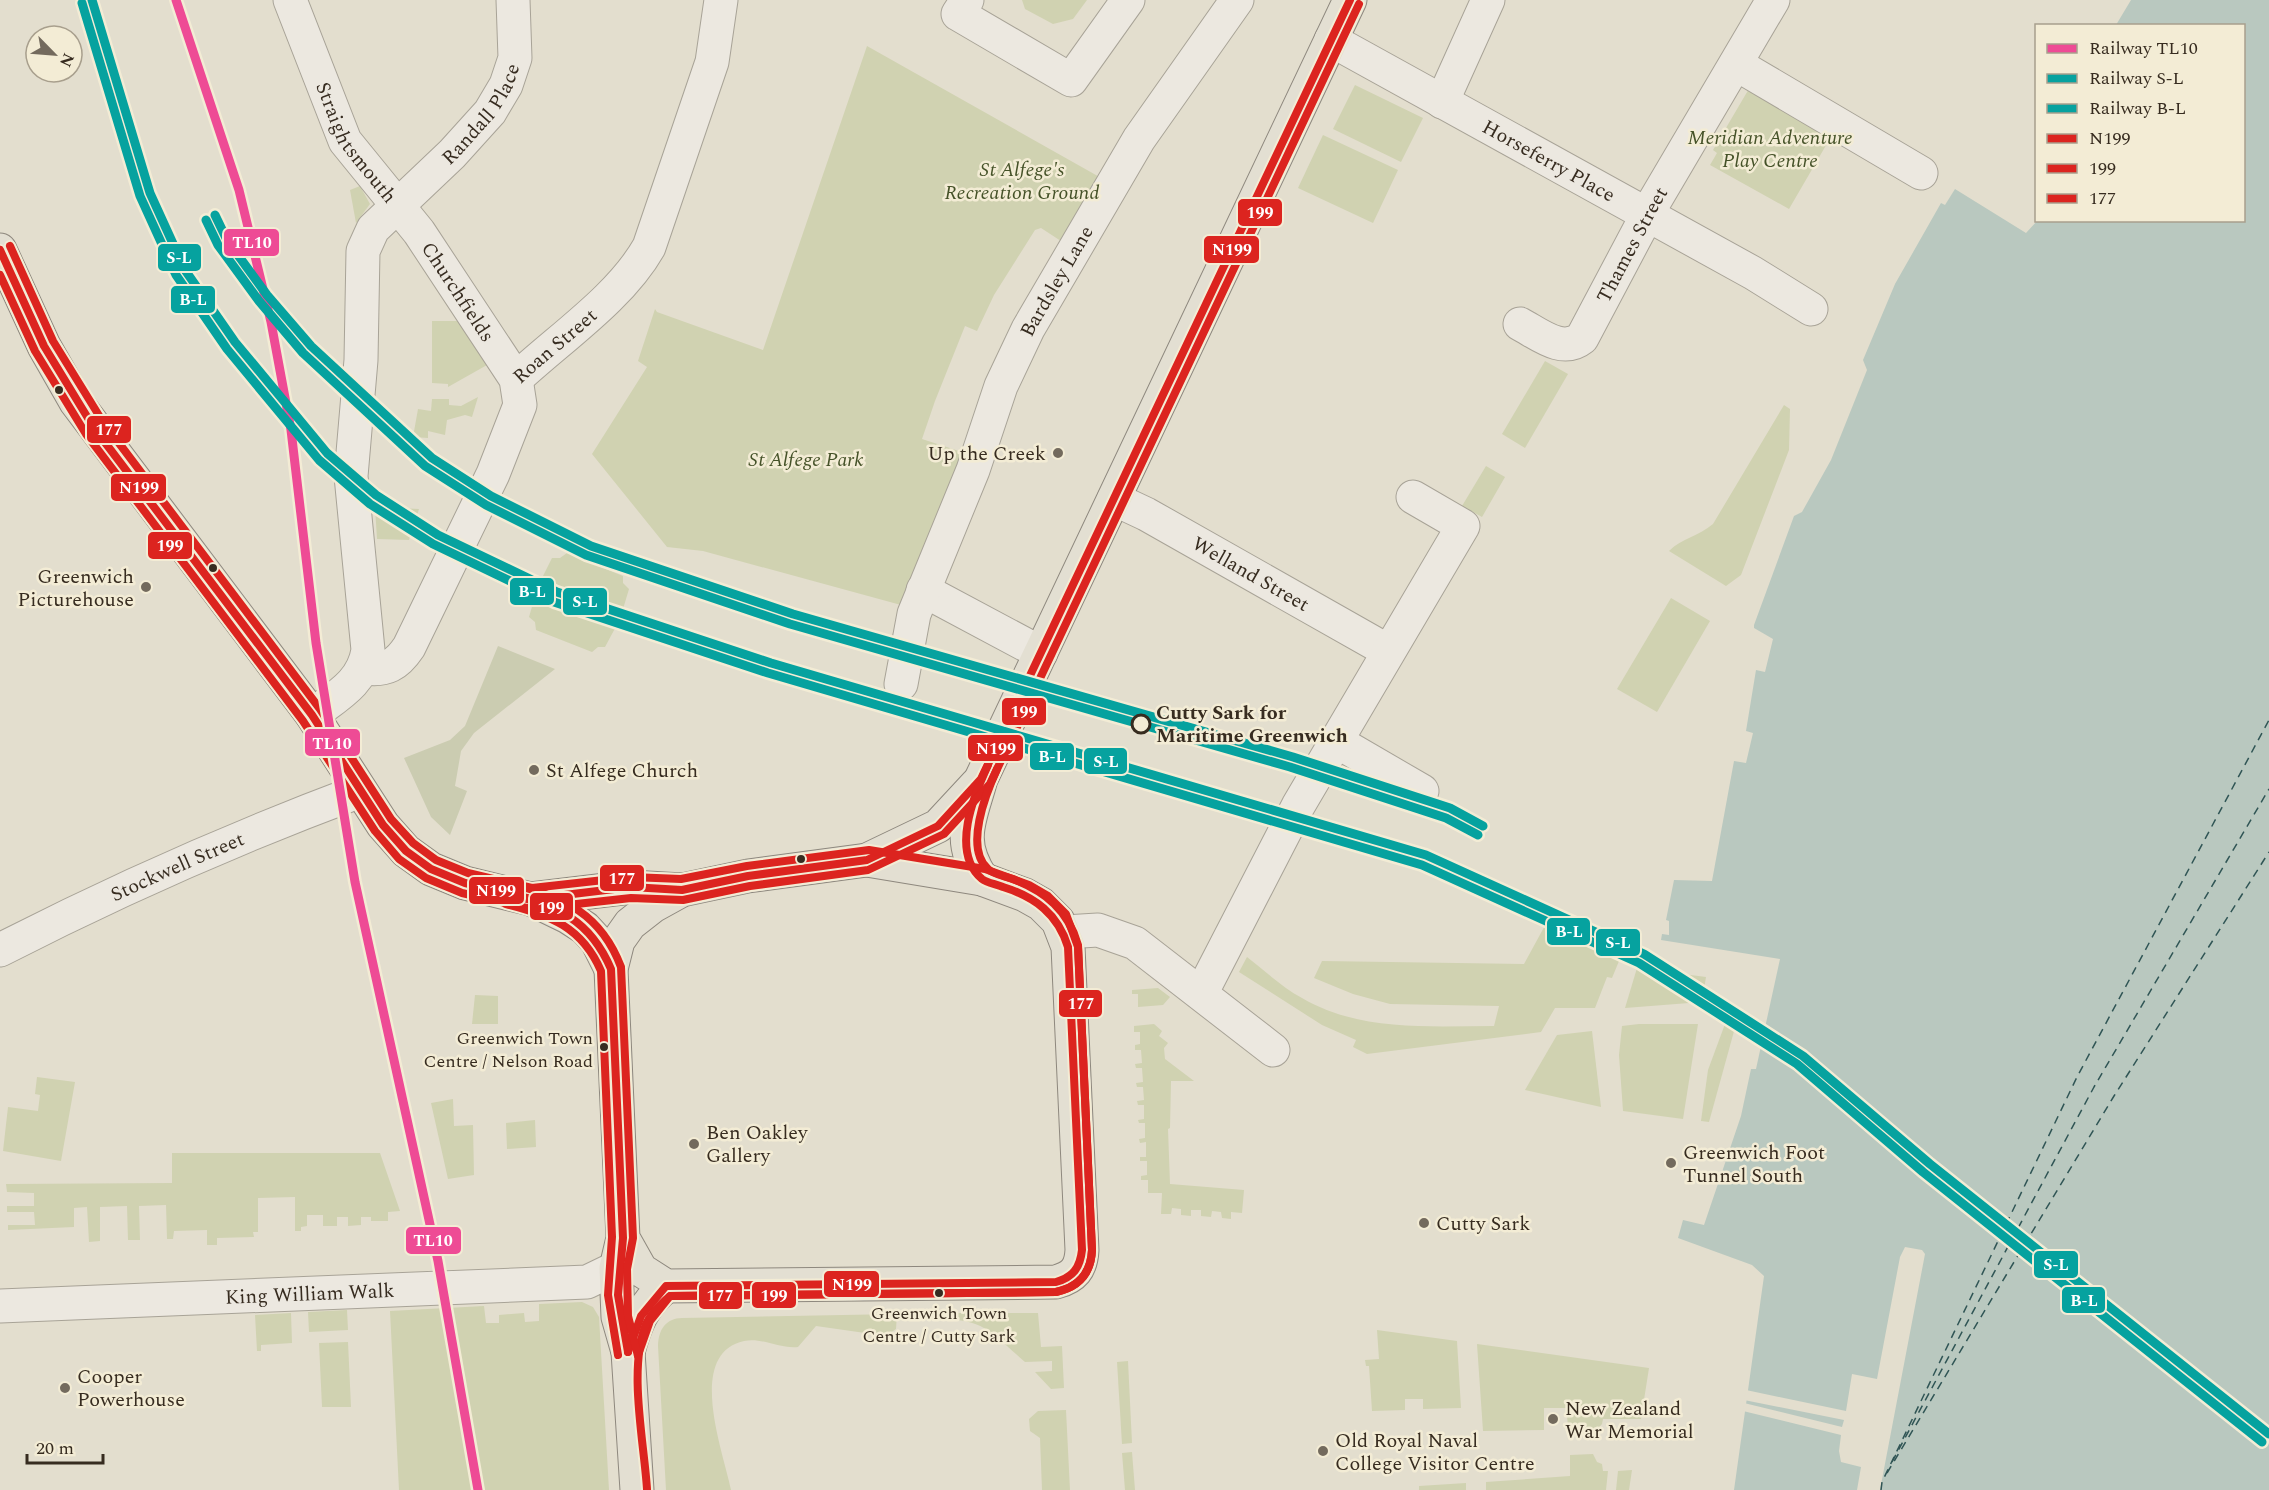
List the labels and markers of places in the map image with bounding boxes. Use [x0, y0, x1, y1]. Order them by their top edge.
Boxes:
unlabelled marker [53, 384, 65, 396]
place label: Up the Creek [928, 439, 1046, 469]
marker: Up the Creek [1051, 446, 1065, 460]
place label: Greenwich Picturehouse [18, 562, 134, 615]
unlabelled marker [207, 562, 219, 574]
marker: Greenwich Picturehouse [139, 580, 153, 594]
place label: Cutty Sark for Maritime Greenwich [1156, 698, 1348, 751]
marker: Cutty Sark for Maritime Greenwich [1131, 714, 1151, 734]
place label: St Alfege Church [546, 756, 698, 786]
marker: St Alfege Church [527, 763, 541, 777]
unlabelled marker [795, 853, 807, 865]
place label: Greenwich Town Centre / Nelson Road [423, 1025, 593, 1075]
marker: Greenwich Town Centre / Nelson Road [598, 1041, 610, 1053]
place label: Ben Oakley Gallery [706, 1118, 809, 1171]
marker: Ben Oakley Gallery [687, 1137, 701, 1151]
place label: Greenwich Foot Tunnel South [1683, 1138, 1825, 1191]
marker: Greenwich Foot Tunnel South [1664, 1156, 1678, 1170]
place label: Cutty Sark [1436, 1209, 1530, 1239]
marker: Cutty Sark [1417, 1216, 1431, 1230]
marker: Greenwich Town Centre / Cutty Sark [933, 1287, 945, 1299]
place label: Greenwich Town Centre / Cutty Sark [862, 1300, 1016, 1350]
place label: Cooper Powerhouse [77, 1362, 185, 1415]
marker: Cooper Powerhouse [58, 1381, 72, 1395]
place label: New Zealand War Memorial [1565, 1394, 1694, 1447]
marker: New Zealand War Memorial [1546, 1412, 1560, 1426]
place label: Old Royal Naval College Visitor Centre [1335, 1426, 1535, 1479]
marker: Old Royal Naval College Visitor Centre [1316, 1444, 1330, 1458]

